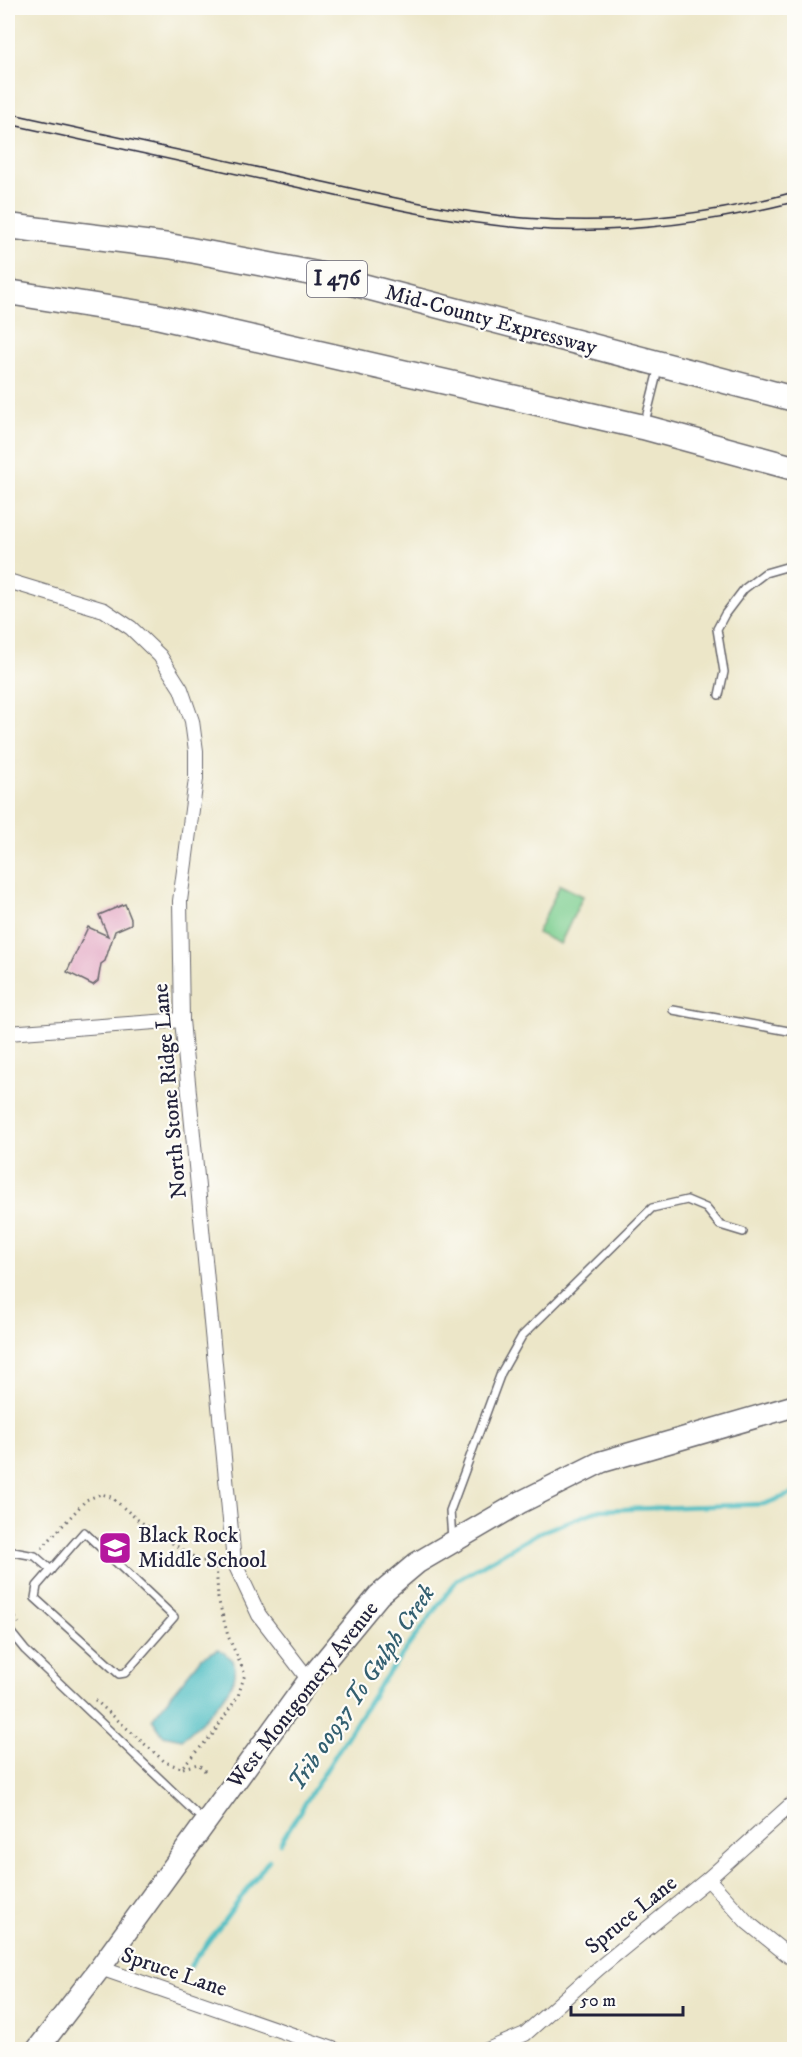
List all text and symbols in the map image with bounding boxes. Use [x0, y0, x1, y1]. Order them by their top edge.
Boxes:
road number: I 476 [307, 261, 367, 297]
street label: Mid-County Expressway [382, 279, 600, 361]
street label: North Stone Ridge Lane [147, 982, 193, 1200]
place label: Black Rock Middle School [138, 1522, 267, 1574]
school or university icon: Black Rock Middle School [97, 1530, 133, 1566]
water label: Trib 00937 To Gulph Creek [282, 1579, 442, 1797]
street label: West Montgomery Avenue [221, 1596, 384, 1795]
street label: Spruce Lane [580, 1870, 682, 1960]
street label: Spruce Lane [117, 1941, 231, 2003]
scale bar [571, 1979, 684, 2017]
text: 50 m [580, 1990, 616, 2012]

